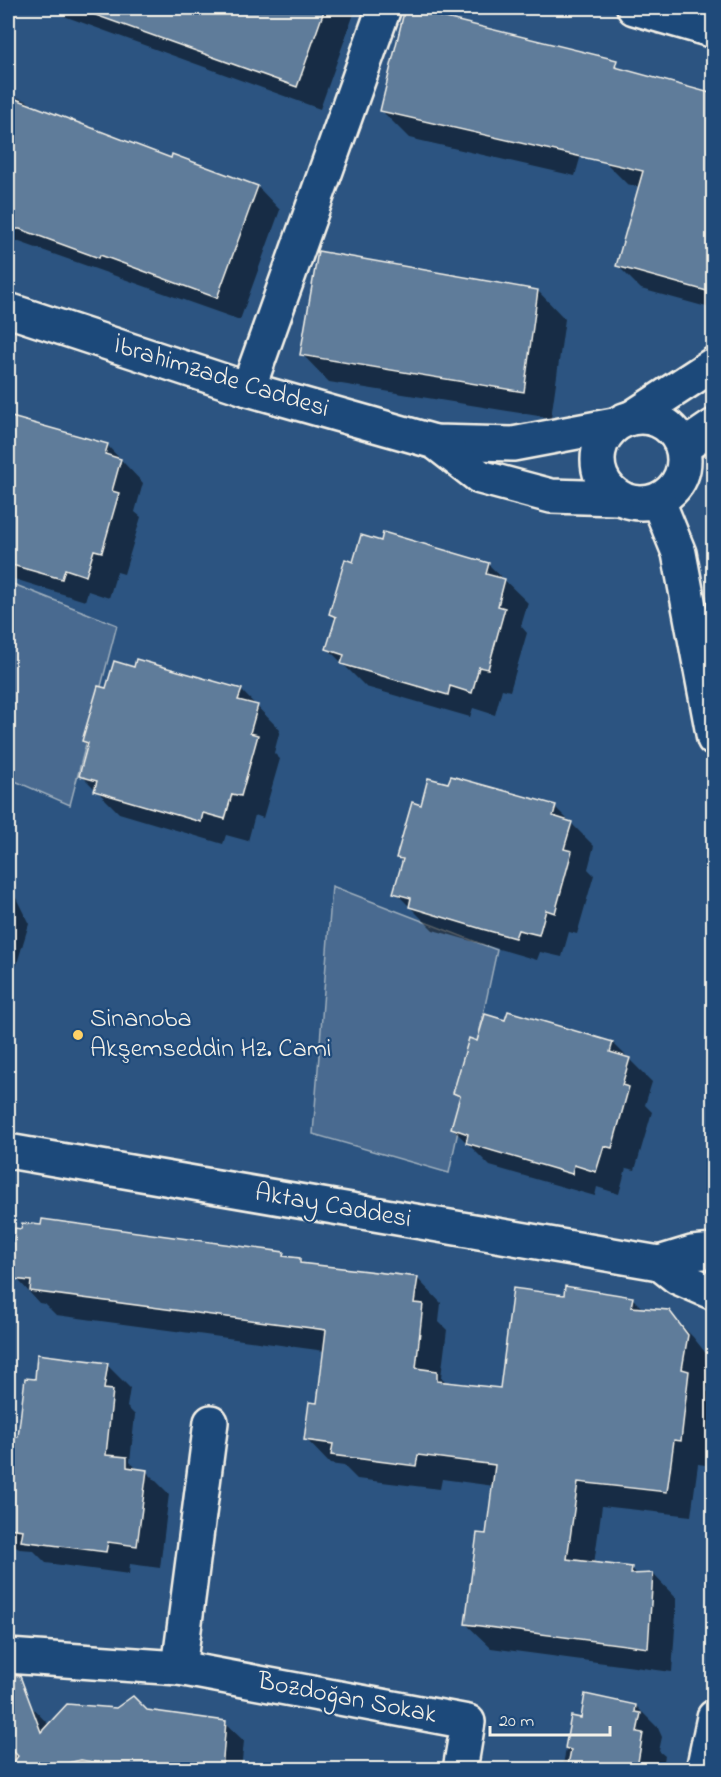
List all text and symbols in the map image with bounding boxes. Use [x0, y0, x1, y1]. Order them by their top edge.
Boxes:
street label: İbrahimzade Caddesi [108, 327, 334, 429]
place label: Sinanoba Akşemseddin Hz. Cami [90, 1001, 332, 1069]
marker: Sinanoba Akşemseddin Hz. Cami [71, 1028, 85, 1042]
street label: Aktay Caddesi [252, 1175, 414, 1239]
street label: Bozdoğan Sokak [253, 1663, 440, 1735]
scale bar [490, 1699, 610, 1737]
text: 20 m [499, 1709, 534, 1735]

